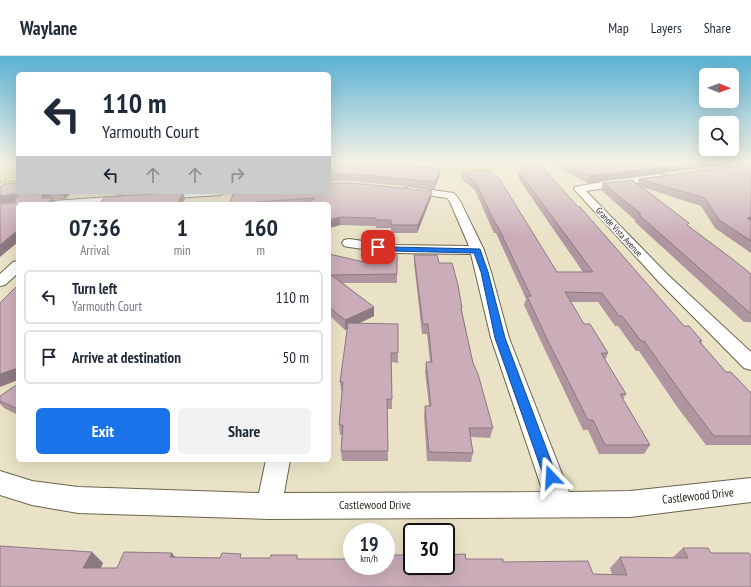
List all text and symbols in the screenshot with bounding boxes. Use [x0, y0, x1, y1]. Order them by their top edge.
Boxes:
text: Waylane [20, 16, 77, 40]
text: Map [608, 19, 629, 37]
text: Layers [651, 19, 682, 37]
text: Share [704, 19, 731, 37]
north arrow [699, 68, 739, 108]
map controls [699, 68, 739, 156]
text: 110 m [102, 84, 166, 121]
icon: left [36, 88, 88, 140]
button: search [699, 116, 739, 156]
text: Yarmouth Court [102, 120, 199, 143]
icon: left [100, 164, 122, 186]
icon: ahead [142, 164, 164, 186]
icon: ahead [184, 164, 206, 186]
icon: right [226, 164, 248, 186]
street label: Grande Vista Avenue [594, 205, 645, 259]
text: 07:36 [69, 212, 121, 243]
text: 1 [176, 212, 188, 243]
text: 160 [244, 212, 278, 243]
pin [361, 230, 395, 264]
icon: arrive [367, 236, 389, 258]
text: Arrival [80, 242, 110, 259]
text: min [174, 242, 191, 259]
text: m [257, 242, 265, 259]
text: Turn left [72, 279, 117, 298]
icon: left [38, 286, 60, 308]
text: 110 m [276, 288, 309, 307]
text: Yarmouth Court [72, 298, 142, 315]
icon: arrive [38, 346, 60, 368]
text: Arrive at destination [72, 348, 181, 367]
text: 50 m [283, 348, 309, 367]
button: Exit [36, 408, 170, 454]
button: Share [178, 408, 311, 454]
position arrow [530, 456, 572, 498]
street label: Castlewood Drive [661, 484, 735, 507]
street label: Castlewood Drive [339, 497, 411, 512]
speed limit sign: 30 [403, 523, 455, 575]
text: 19 [359, 531, 379, 557]
text: km/h [360, 552, 378, 565]

